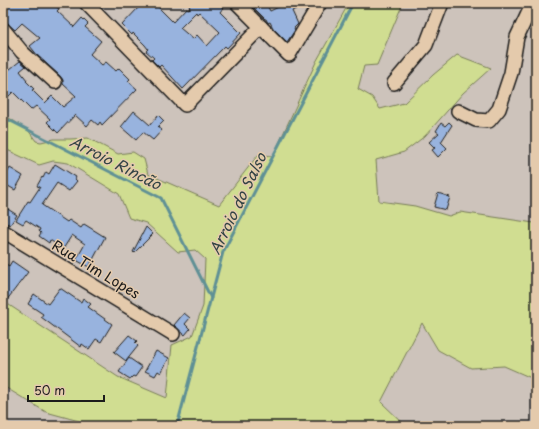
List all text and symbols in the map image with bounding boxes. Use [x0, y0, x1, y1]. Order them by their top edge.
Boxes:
water label: Arroio Rincão [66, 129, 166, 195]
water label: Arroio do Salso [202, 148, 272, 258]
street label: Rua Tim Lopes [48, 234, 144, 304]
scale bar [28, 377, 104, 403]
text: 50 m [34, 381, 65, 399]

